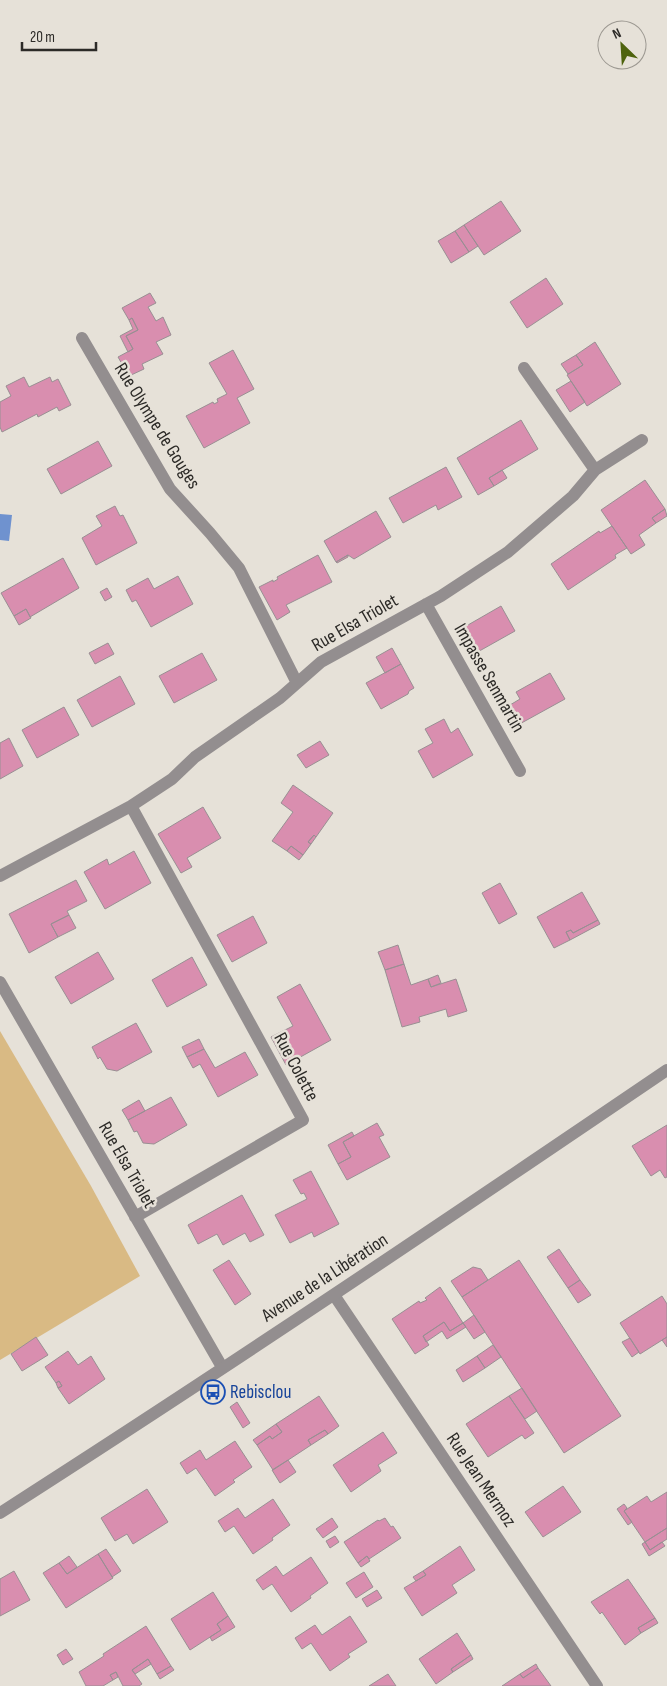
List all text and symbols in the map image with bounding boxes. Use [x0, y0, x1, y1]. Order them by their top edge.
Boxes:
scale bar [22, 20, 96, 52]
north arrow [597, 20, 647, 70]
text: N [610, 24, 624, 43]
text: 20 m [30, 28, 55, 47]
street label: Rue Olympe de Gouges [109, 359, 205, 493]
street label: Rue Elsa Triolet [308, 589, 402, 657]
street label: Impasse Senmartin [449, 619, 529, 737]
street label: Rue Colette [268, 1029, 324, 1105]
street label: Rue Elsa Triolet [93, 1118, 161, 1212]
street label: Avenue de la Libération [257, 1229, 392, 1328]
bus stop icon: Rebisclou [200, 1379, 226, 1405]
place label: Rebisclou [230, 1381, 291, 1404]
street label: Rue Jean Mermoz [441, 1429, 521, 1532]

